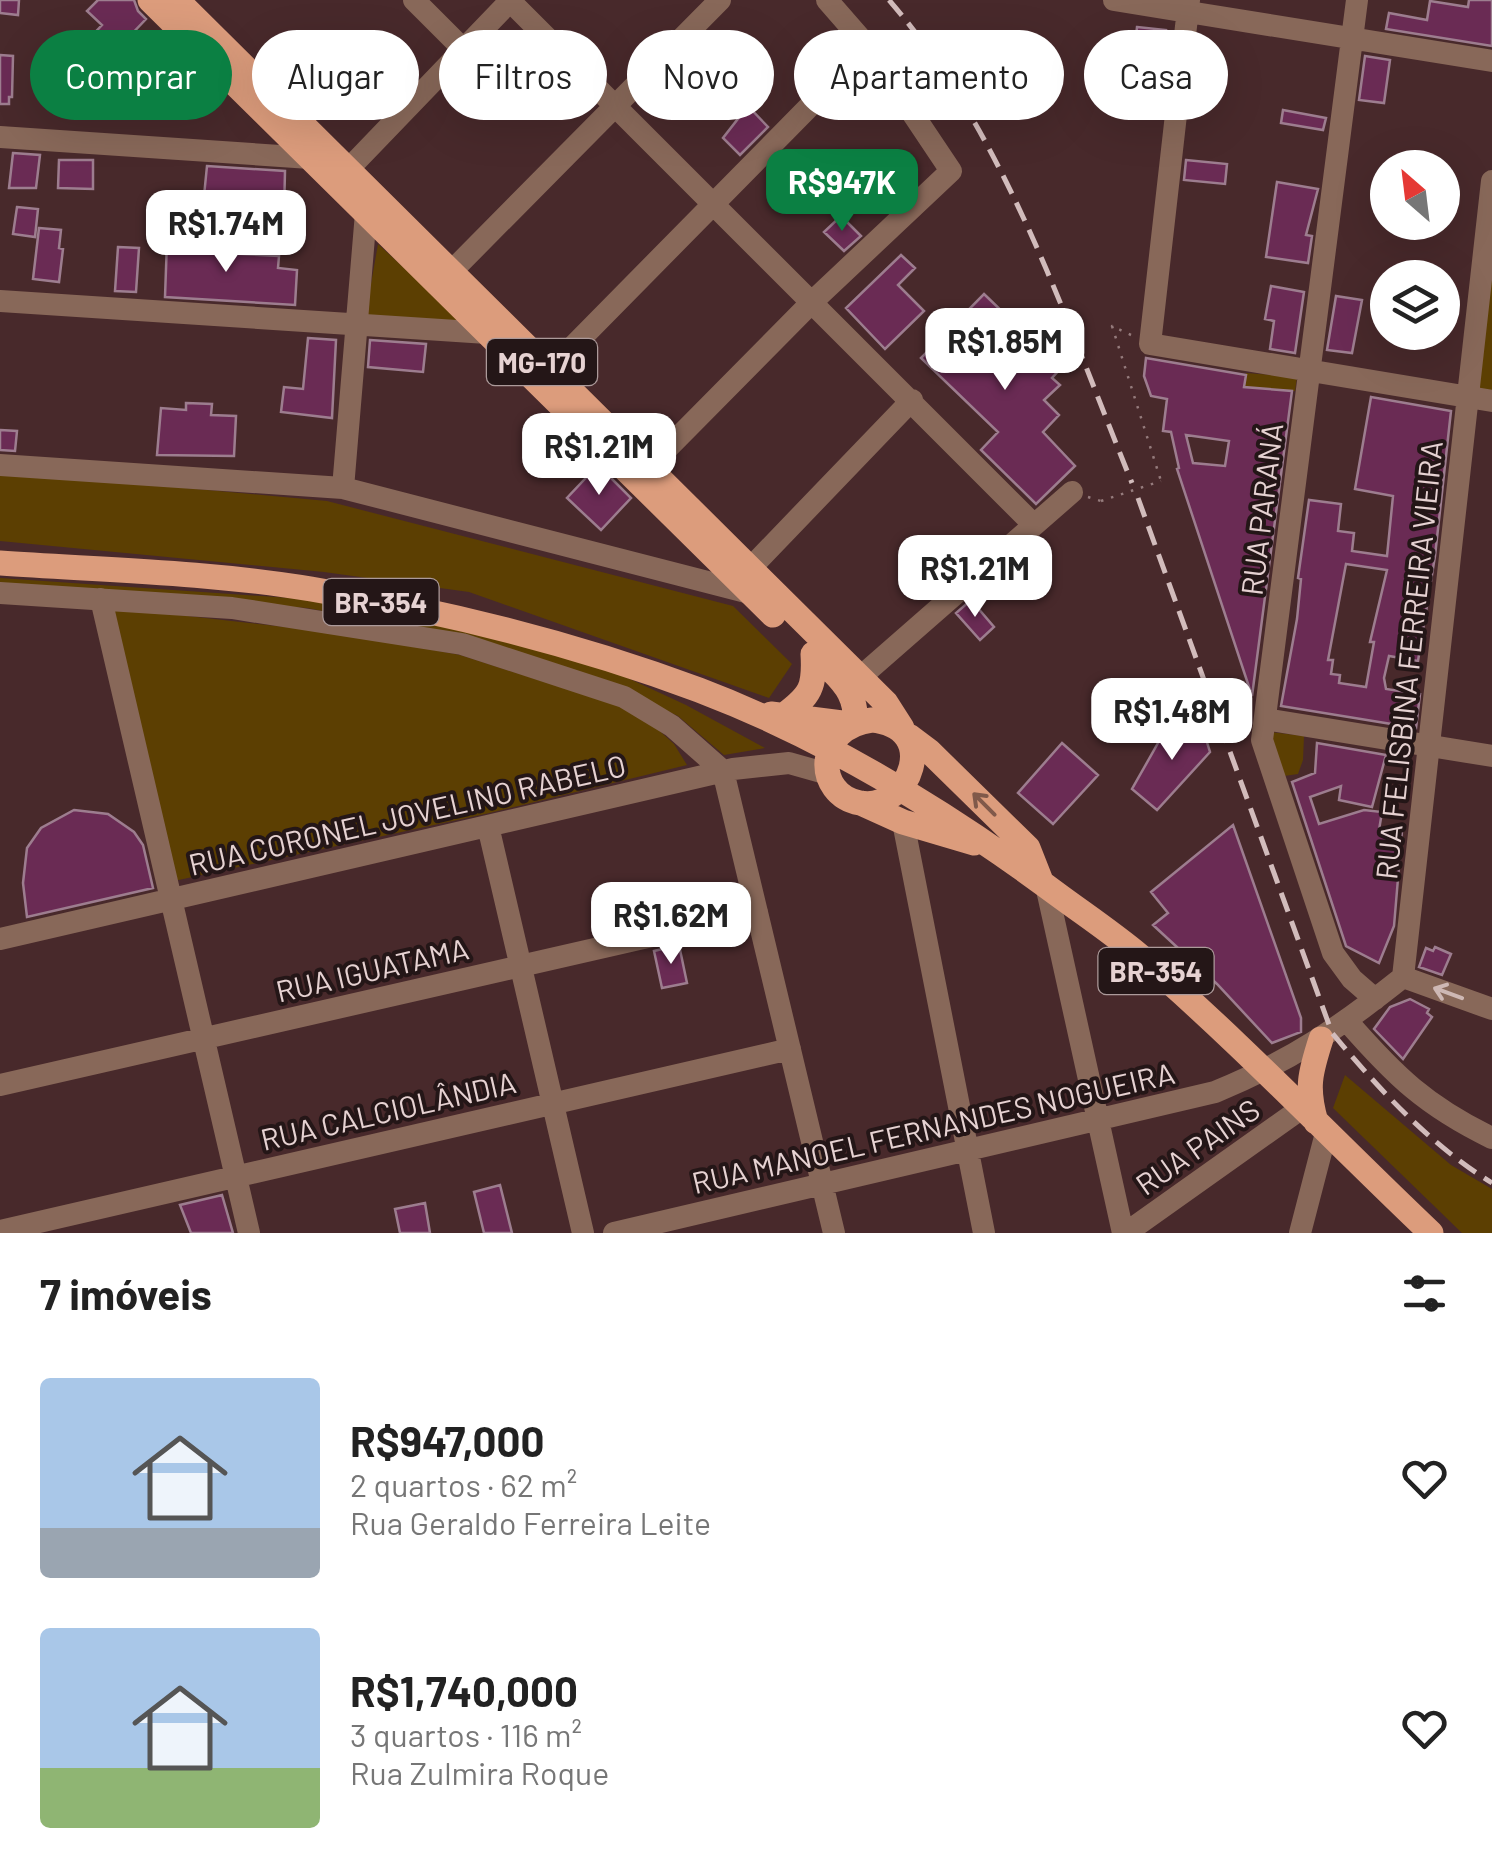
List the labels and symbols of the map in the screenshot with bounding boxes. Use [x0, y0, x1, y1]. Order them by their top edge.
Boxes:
pin: R$947K [761, 149, 923, 234]
north arrow [1370, 150, 1460, 240]
pin: R$1.74M [134, 190, 318, 275]
pin: R$1.85M [913, 308, 1097, 393]
road number: MG-170 [487, 339, 597, 385]
pin: R$1.21M [507, 413, 691, 498]
street label: RUA PARANÁ [1233, 421, 1289, 597]
street label: RUA FELISBINA FERREIRA VIEIRA [1367, 439, 1449, 881]
pin: R$1.21M [883, 535, 1067, 620]
road number: BR-354 [324, 579, 438, 625]
pin: R$1.48M [1080, 678, 1264, 763]
street label: RUA CORONEL JOVELINO RABELO [185, 746, 629, 882]
one-way arrow [972, 792, 996, 816]
pin: R$1.62M [579, 882, 763, 967]
street label: RUA IGUATAMA [272, 929, 472, 1009]
road number: BR-354 [1098, 948, 1214, 994]
one-way arrow [1433, 983, 1464, 1001]
street label: RUA MANOEL FERNANDES NOGUEIRA [688, 1054, 1178, 1200]
street label: RUA CALCIOLÂNDIA [257, 1063, 519, 1157]
street label: RUA PAINS [1128, 1090, 1266, 1202]

